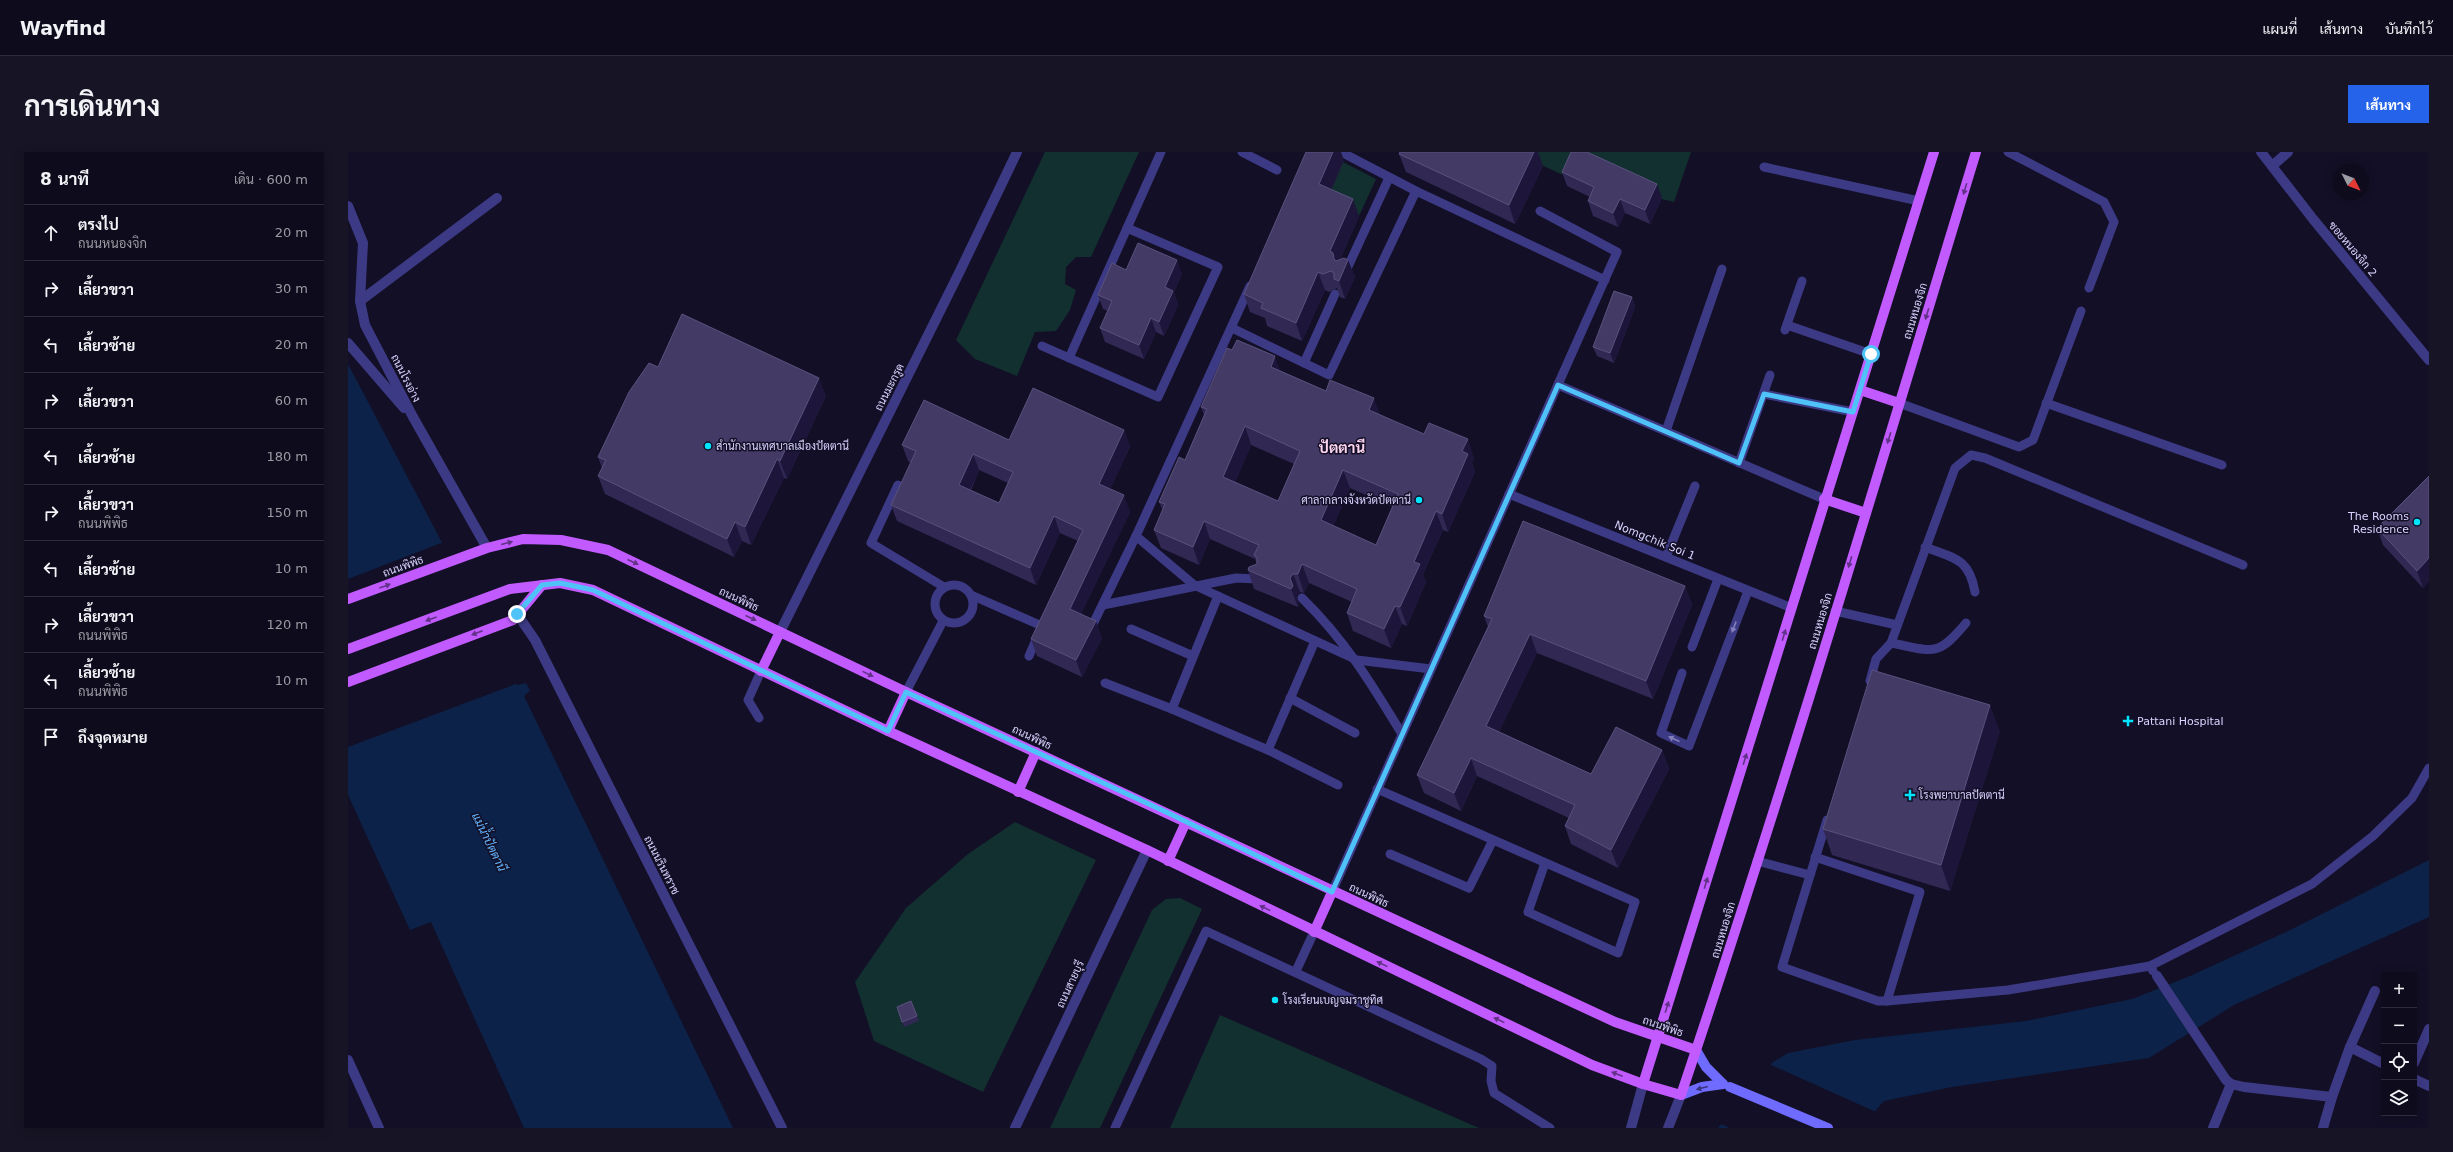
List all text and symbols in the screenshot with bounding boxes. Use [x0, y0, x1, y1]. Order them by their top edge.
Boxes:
text: Wayfind [20, 17, 106, 39]
text: แผนที่ [2262, 21, 2297, 37]
text: เส้นทาง [2319, 21, 2363, 37]
text: บันทึกไว้ [2385, 21, 2433, 37]
button: เส้นทาง [2348, 85, 2429, 123]
text: การเดินทาง [24, 90, 160, 123]
north arrow [2333, 164, 2369, 200]
text: 8 นาที [40, 169, 89, 189]
text: เดิน · 600 m [234, 172, 308, 187]
one-way arrow [1962, 184, 1968, 196]
text: ตรงไป [78, 216, 119, 234]
street label: ซอยหนองจิก 2 [2326, 219, 2379, 280]
icon: ahead [40, 222, 62, 244]
text: 20 m [275, 225, 308, 240]
text: ถนนหนองจิก [78, 236, 147, 251]
icon: right [40, 278, 62, 300]
text: เลี้ยวขวา [78, 281, 134, 299]
text: 30 m [275, 281, 308, 296]
street label: ถนนหนองจิก [1901, 281, 1930, 341]
one-way arrow [1924, 308, 1930, 320]
icon: left [40, 334, 62, 356]
text: เลี้ยวซ้าย [78, 337, 135, 355]
text: 20 m [275, 337, 308, 352]
route start [1862, 345, 1880, 363]
street label: ถนนโรงอ่าง [388, 351, 425, 404]
street label: ถนนมะกรูด [872, 361, 908, 413]
icon: right [40, 390, 62, 412]
text: เลี้ยวขวา [78, 393, 134, 411]
text: 60 m [275, 393, 308, 408]
one-way arrow [1886, 432, 1892, 444]
place label: สำนักงานเทศบาลเมืองปัตตานี [716, 438, 849, 453]
district label: ปัตตานี [1319, 438, 1365, 457]
marker: สำนักงานเทศบาลเมืองปัตตานี [703, 441, 713, 451]
icon: left [40, 446, 62, 468]
text: เลี้ยวซ้าย [78, 449, 135, 467]
text: 180 m [266, 449, 308, 464]
place label: ศาลากลางจังหวัดปัตตานี [1301, 492, 1411, 507]
marker: ศาลากลางจังหวัดปัตตานี [1414, 495, 1424, 505]
text: เลี้ยวขวา [78, 496, 134, 514]
icon: right [40, 502, 62, 524]
text: 150 m [266, 505, 308, 520]
place label: The Rooms Residence [2347, 510, 2409, 536]
text: ถนนพิพิธ [78, 516, 128, 531]
marker: The Rooms Residence [2412, 517, 2422, 527]
street label: Nomgchik Soi 1 [1613, 518, 1697, 563]
one-way arrow [501, 539, 514, 545]
street label: ถนนพิพิธ [381, 553, 425, 580]
one-way arrow [1847, 556, 1853, 568]
icon: left [40, 558, 62, 580]
one-way arrow [627, 559, 639, 565]
text: เลี้ยวซ้าย [78, 561, 135, 579]
text: 10 m [275, 561, 308, 576]
one-way arrow [379, 582, 391, 588]
street label: ถนนพิพิธ [717, 585, 761, 614]
street label: ถนนหนองจิก [1806, 591, 1835, 651]
route end [508, 605, 526, 623]
text: เลี้ยวขวา [78, 608, 134, 626]
icon: right [40, 614, 62, 636]
one-way arrow [745, 615, 756, 621]
one-way arrow [425, 616, 437, 622]
text: 120 m [266, 617, 308, 632]
one-way arrow [1731, 622, 1737, 634]
text: ถนนพิพิธ [78, 628, 128, 643]
one-way arrow [1781, 628, 1787, 640]
one-way arrow [470, 631, 482, 637]
text: เลี้ยวซ้าย [78, 664, 135, 682]
icon: left [40, 670, 62, 692]
one-way arrow [862, 671, 873, 677]
text: 10 m [275, 673, 308, 688]
text: ถนนพิพิธ [78, 684, 128, 699]
marker: Pattani Hospital [2122, 715, 2134, 727]
place label: Pattani Hospital [2137, 715, 2224, 728]
street label: ถนนพิพิธ [1010, 723, 1054, 752]
icon: arrive [40, 726, 62, 748]
text: ถึงจุดหมาย [78, 729, 148, 747]
one-way arrow [1668, 736, 1679, 742]
one-way arrow [1742, 752, 1748, 764]
place label: โรงพยาบาลปัตตานี [1918, 787, 2005, 802]
marker: โรงพยาบาลปัตตานี [1904, 789, 1916, 801]
water label: แม่น้ำปัตตานี [469, 809, 513, 875]
street label: ถนนนรินทราช [641, 834, 682, 897]
one-way arrow [1703, 877, 1709, 889]
street label: ถนนพิพิธ [1347, 881, 1391, 910]
street label: ถนนหนองจิก [1709, 900, 1738, 960]
one-way arrow [1259, 905, 1271, 911]
street label: ถนนสายบุรี [1052, 958, 1089, 1011]
one-way arrow [1376, 961, 1388, 967]
map controls [2381, 972, 2417, 1116]
button: + [2381, 972, 2417, 1008]
place label: โรงเรียนเบญจมราชูทิศ [1282, 992, 1383, 1008]
marker: โรงเรียนเบญจมราชูทิศ [1270, 995, 1280, 1005]
one-way arrow [1664, 1001, 1670, 1013]
button: − [2381, 1008, 2417, 1044]
street label: ถนนพิพิธ [1641, 1013, 1685, 1039]
one-way arrow [1493, 1017, 1505, 1023]
button: locate [2381, 1044, 2417, 1080]
one-way arrow [1611, 1071, 1623, 1077]
button: layers [2381, 1080, 2417, 1116]
one-way arrow [1695, 1085, 1708, 1091]

